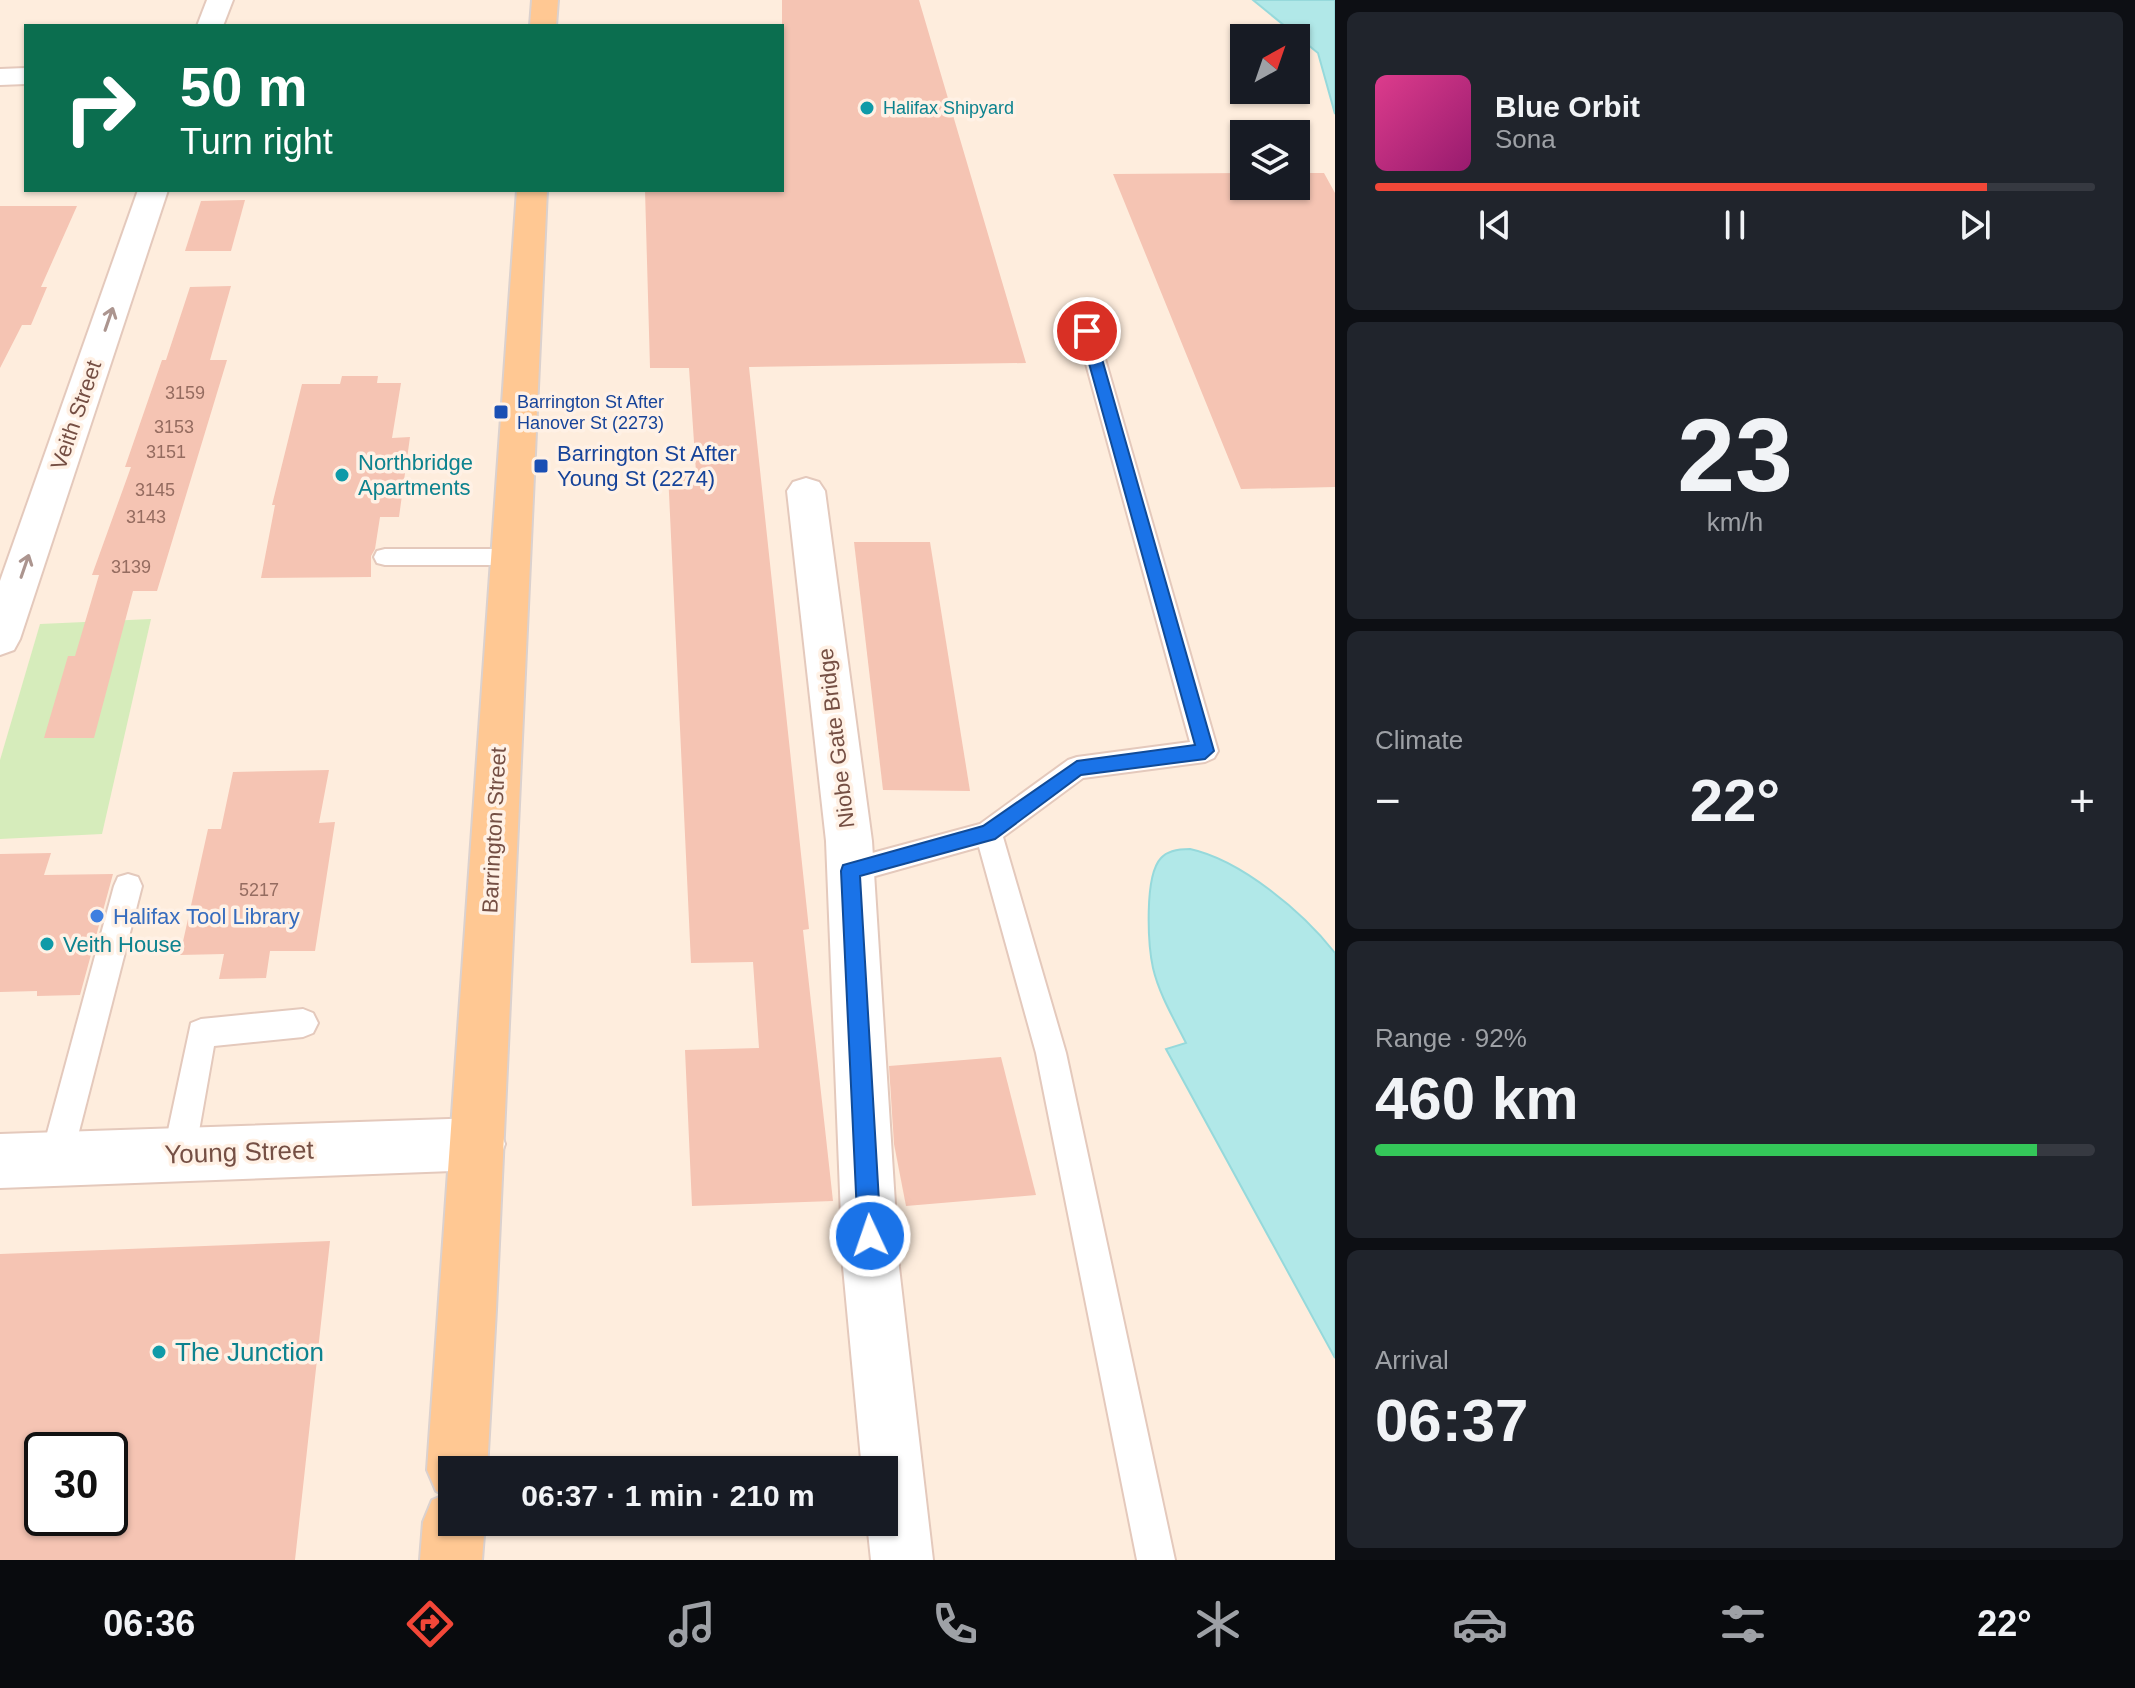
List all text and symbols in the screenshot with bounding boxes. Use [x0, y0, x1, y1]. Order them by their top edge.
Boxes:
north arrow [1230, 24, 1310, 104]
map controls [1230, 24, 1310, 200]
text: 50 m [180, 55, 308, 118]
icon: right [48, 56, 152, 160]
text: Blue Orbit [1495, 90, 1640, 123]
place label: Halifax Shipyard [883, 98, 1014, 118]
marker: Halifax Shipyard [858, 99, 876, 117]
button: layers [1230, 120, 1310, 200]
text: Turn right [180, 121, 333, 162]
text: Sona [1495, 124, 1556, 154]
icon: previous [1473, 203, 1517, 247]
icon: pause [1713, 203, 1757, 247]
icon: next [1953, 203, 1997, 247]
pin [1053, 297, 1121, 365]
one-way arrow [102, 307, 117, 332]
icon: arrive [1065, 309, 1109, 353]
street label: Veith Street [46, 357, 106, 473]
house number: 3159 [165, 383, 205, 403]
place label: Barrington St After Hanover St (2273) [517, 392, 664, 433]
text: 23 [1677, 397, 1793, 513]
marker: Barrington St After Hanover St (2273) [492, 403, 510, 421]
house number: 3153 [154, 417, 194, 437]
place label: Barrington St After Young St (2274) [557, 441, 737, 491]
house number: 3151 [146, 442, 186, 462]
place label: Northbridge Apartments [358, 450, 473, 500]
marker: Barrington St After Young St (2274) [532, 457, 550, 475]
marker: Northbridge Apartments [333, 466, 351, 484]
house number: 3145 [135, 480, 175, 500]
house number: 3143 [126, 507, 166, 527]
text: km/h [1707, 507, 1763, 537]
one-way arrow [19, 553, 34, 578]
house number: 3139 [111, 557, 151, 577]
street label: Niobe Gate Bridge [813, 647, 859, 829]
text: Climate [1375, 725, 1463, 755]
street label: Barrington Street [477, 746, 511, 914]
text: 22° [1690, 767, 1780, 834]
text: − [1375, 776, 1401, 825]
text: + [2069, 776, 2095, 825]
house number: 5217 [239, 880, 279, 900]
place label: Halifax Tool Library [113, 904, 300, 929]
marker: Halifax Tool Library [88, 907, 106, 925]
place label: Veith House [63, 932, 182, 957]
marker: Veith House [38, 935, 56, 953]
text: Range · 92% [1375, 1023, 1527, 1053]
text: 460 km [1375, 1065, 1579, 1132]
street label: Young Street [164, 1134, 315, 1170]
position arrow [828, 1194, 912, 1278]
place label: The Junction [175, 1337, 324, 1367]
marker: The Junction [150, 1343, 168, 1361]
text: Arrival [1375, 1345, 1449, 1375]
text: 06:37 [1375, 1387, 1528, 1454]
speed limit sign: 30 [24, 1432, 128, 1536]
text: 06:37 · 1 min · 210 m [521, 1479, 815, 1512]
icon: directions [402, 1596, 458, 1652]
icon: music [664, 1596, 720, 1652]
icon: phone [927, 1596, 983, 1652]
icon: climate [1190, 1596, 1246, 1652]
icon: car [1452, 1596, 1508, 1652]
icon: filters [1715, 1596, 1771, 1652]
text: 06:36 [103, 1603, 195, 1644]
text: 22° [1977, 1603, 2032, 1644]

